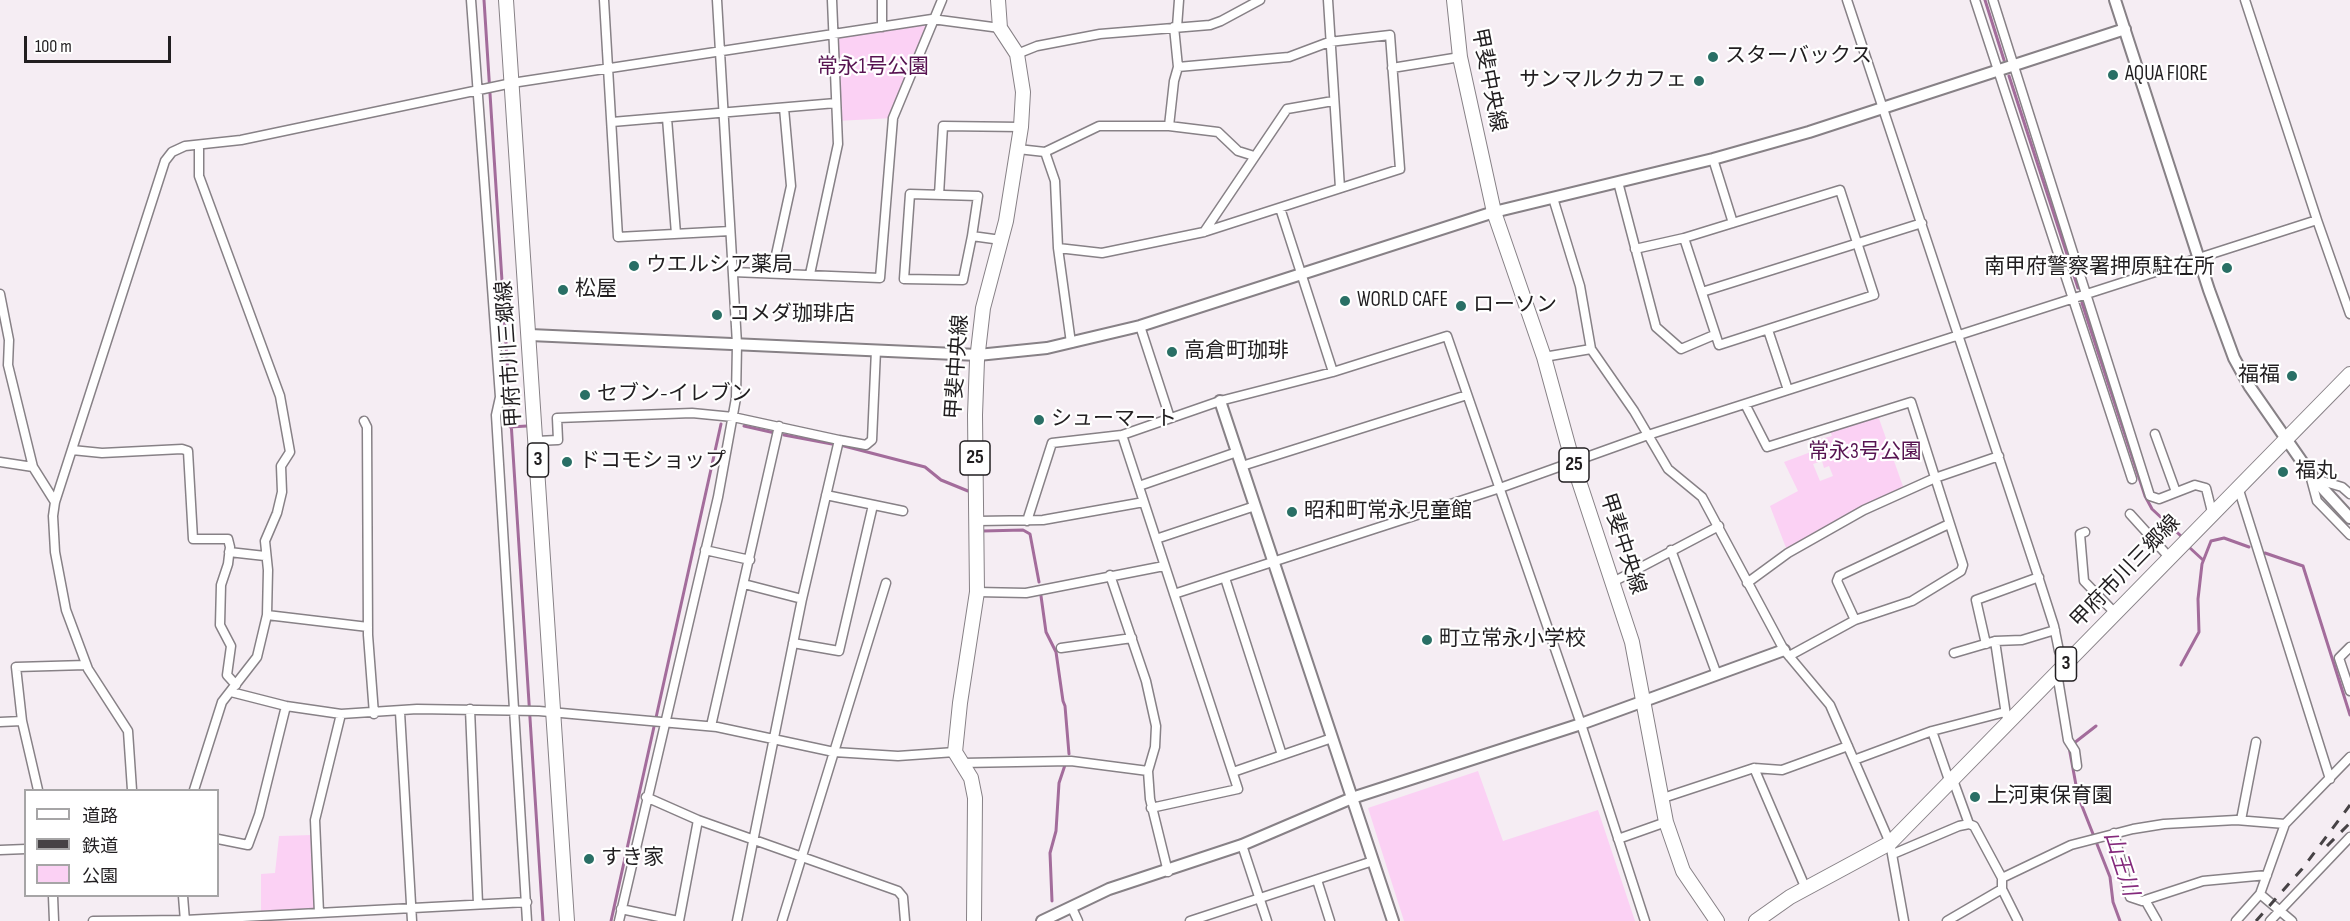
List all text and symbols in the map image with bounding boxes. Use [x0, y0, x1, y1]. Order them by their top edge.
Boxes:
scale bar [27, 24, 174, 62]
street label: 甲斐中央線 [1466, 26, 1510, 134]
text: 100 m [35, 36, 72, 57]
place label: スターバックス [1725, 44, 1872, 70]
marker: スターバックス [1706, 50, 1720, 64]
park label: 常永1号公園 [817, 55, 929, 81]
place label: AQUA FIORE [2125, 62, 2208, 88]
place label: サンマルクカフェ [1519, 68, 1687, 94]
marker: AQUA FIORE [2106, 68, 2120, 82]
marker: サンマルクカフェ [1692, 74, 1706, 88]
place label: ウエルシア薬局 [646, 253, 793, 279]
place label: 南甲府警察署押原駐在所 [1984, 255, 2215, 281]
marker: ウエルシア薬局 [627, 259, 641, 273]
marker: 南甲府警察署押原駐在所 [2220, 261, 2234, 275]
place label: 松屋 [575, 277, 617, 303]
street label: 甲府市川三郷線 [492, 280, 528, 428]
marker: 松屋 [556, 283, 570, 297]
place label: WORLD CAFE [1357, 288, 1448, 314]
place label: ローソン [1473, 293, 1557, 319]
marker: WORLD CAFE [1338, 294, 1352, 308]
marker: ローソン [1454, 299, 1468, 313]
place label: コメダ珈琲店 [729, 302, 855, 328]
marker: コメダ珈琲店 [710, 308, 724, 322]
street label: 甲斐中央線 [942, 314, 974, 420]
place label: 高倉町珈琲 [1184, 339, 1289, 365]
marker: 高倉町珈琲 [1165, 345, 1179, 359]
place label: 福福 [2238, 363, 2280, 389]
marker: 福福 [2285, 369, 2299, 383]
place label: セブン-イレブン [597, 382, 752, 408]
marker: セブン-イレブン [578, 388, 592, 402]
place label: シューマート [1051, 407, 1177, 433]
marker: シューマート [1032, 413, 1046, 427]
park label: 常永3号公園 [1808, 440, 1922, 466]
road number: 25 [960, 441, 990, 475]
road number: 3 [528, 443, 548, 477]
road number: 25 [1559, 448, 1589, 482]
place label: ドコモショップ [579, 449, 726, 475]
marker: ドコモショップ [560, 455, 574, 469]
place label: 福丸 [2295, 459, 2337, 485]
marker: 福丸 [2276, 465, 2290, 479]
street label: 甲斐中央線 [1594, 490, 1650, 598]
place label: 昭和町常永児童館 [1304, 499, 1472, 525]
marker: 昭和町常永児童館 [1285, 505, 1299, 519]
street label: 甲府市川三郷線 [2066, 510, 2186, 634]
place label: 町立常永小学校 [1439, 627, 1586, 653]
marker: 町立常永小学校 [1420, 633, 1434, 647]
road number: 3 [2056, 647, 2076, 681]
place label: 上河東保育園 [1987, 784, 2113, 810]
legend [24, 789, 219, 897]
marker: 上河東保育園 [1968, 790, 1982, 804]
text: 道路 [82, 806, 118, 827]
water label: 山王川 [2097, 829, 2143, 899]
text: 鉄道 [82, 836, 118, 857]
place label: すき家 [601, 846, 664, 872]
marker: すき家 [582, 852, 596, 866]
text: 公園 [82, 866, 118, 887]

